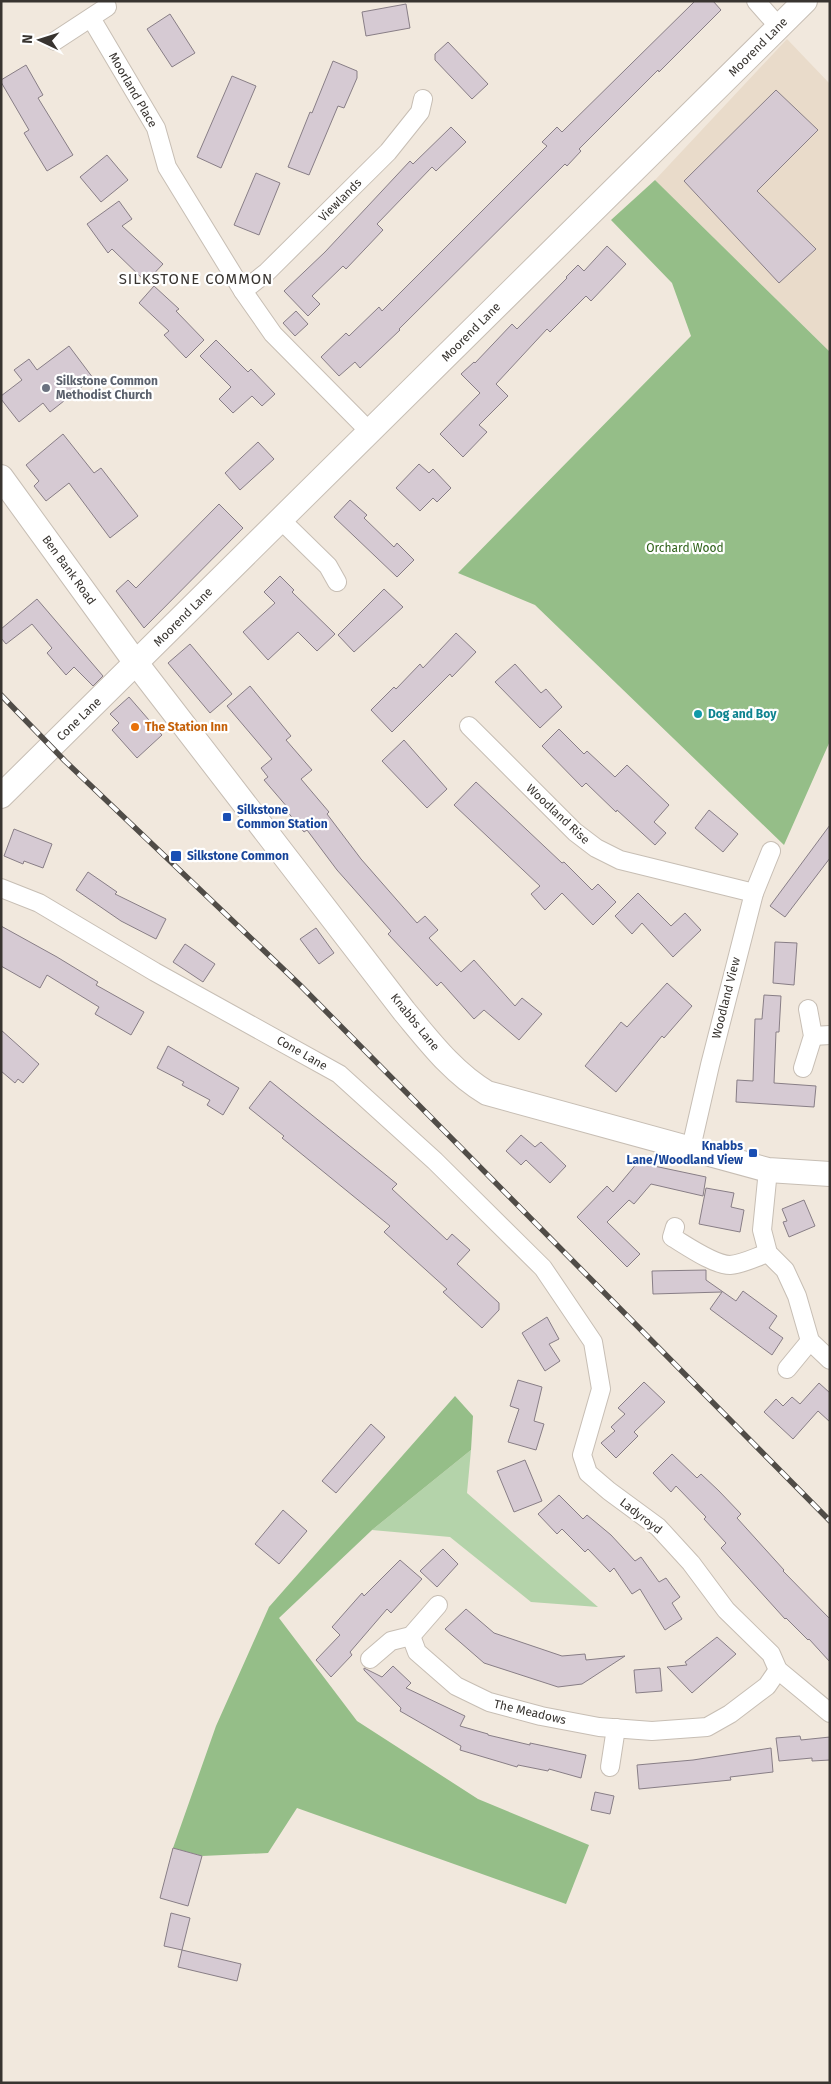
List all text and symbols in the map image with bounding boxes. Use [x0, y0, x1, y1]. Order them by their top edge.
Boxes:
north arrow [15, 15, 65, 65]
street label: Moorend Lane [726, 15, 790, 79]
text: N [19, 34, 36, 44]
street label: Moorland Place [106, 50, 160, 130]
street label: Viewlands [316, 175, 365, 224]
district label: SILKSTONE COMMON [119, 270, 273, 288]
street label: Moorend Lane [439, 300, 503, 364]
place label: Silkstone Common Methodist Church [56, 374, 158, 402]
marker: Silkstone Common Methodist Church [40, 382, 52, 394]
street label: Ben Bank Road [39, 533, 99, 607]
park label: Orchard Wood [646, 541, 724, 555]
street label: Moorend Lane [151, 585, 215, 649]
street label: Cone Lane [54, 694, 104, 744]
place label: Dog and Boy [708, 707, 777, 721]
marker: Dog and Boy [692, 708, 704, 720]
place label: The Station Inn [145, 720, 228, 734]
marker: The Station Inn [129, 721, 141, 733]
street label: Woodland Rise [524, 781, 592, 847]
place label: Silkstone Common Station [237, 803, 328, 831]
marker: Silkstone Common Station [221, 811, 233, 823]
marker: Silkstone Common [169, 849, 183, 863]
place label: Silkstone Common [187, 849, 289, 863]
street label: Woodland View [709, 955, 743, 1040]
street label: Knabbs Lane [388, 991, 442, 1053]
street label: Cone Lane [274, 1033, 330, 1073]
place label: Knabbs Lane/Woodland View [626, 1139, 743, 1167]
marker: Knabbs Lane/Woodland View [747, 1147, 759, 1159]
street label: Ladyroyd [617, 1495, 665, 1537]
street label: The Meadows [493, 1697, 568, 1727]

